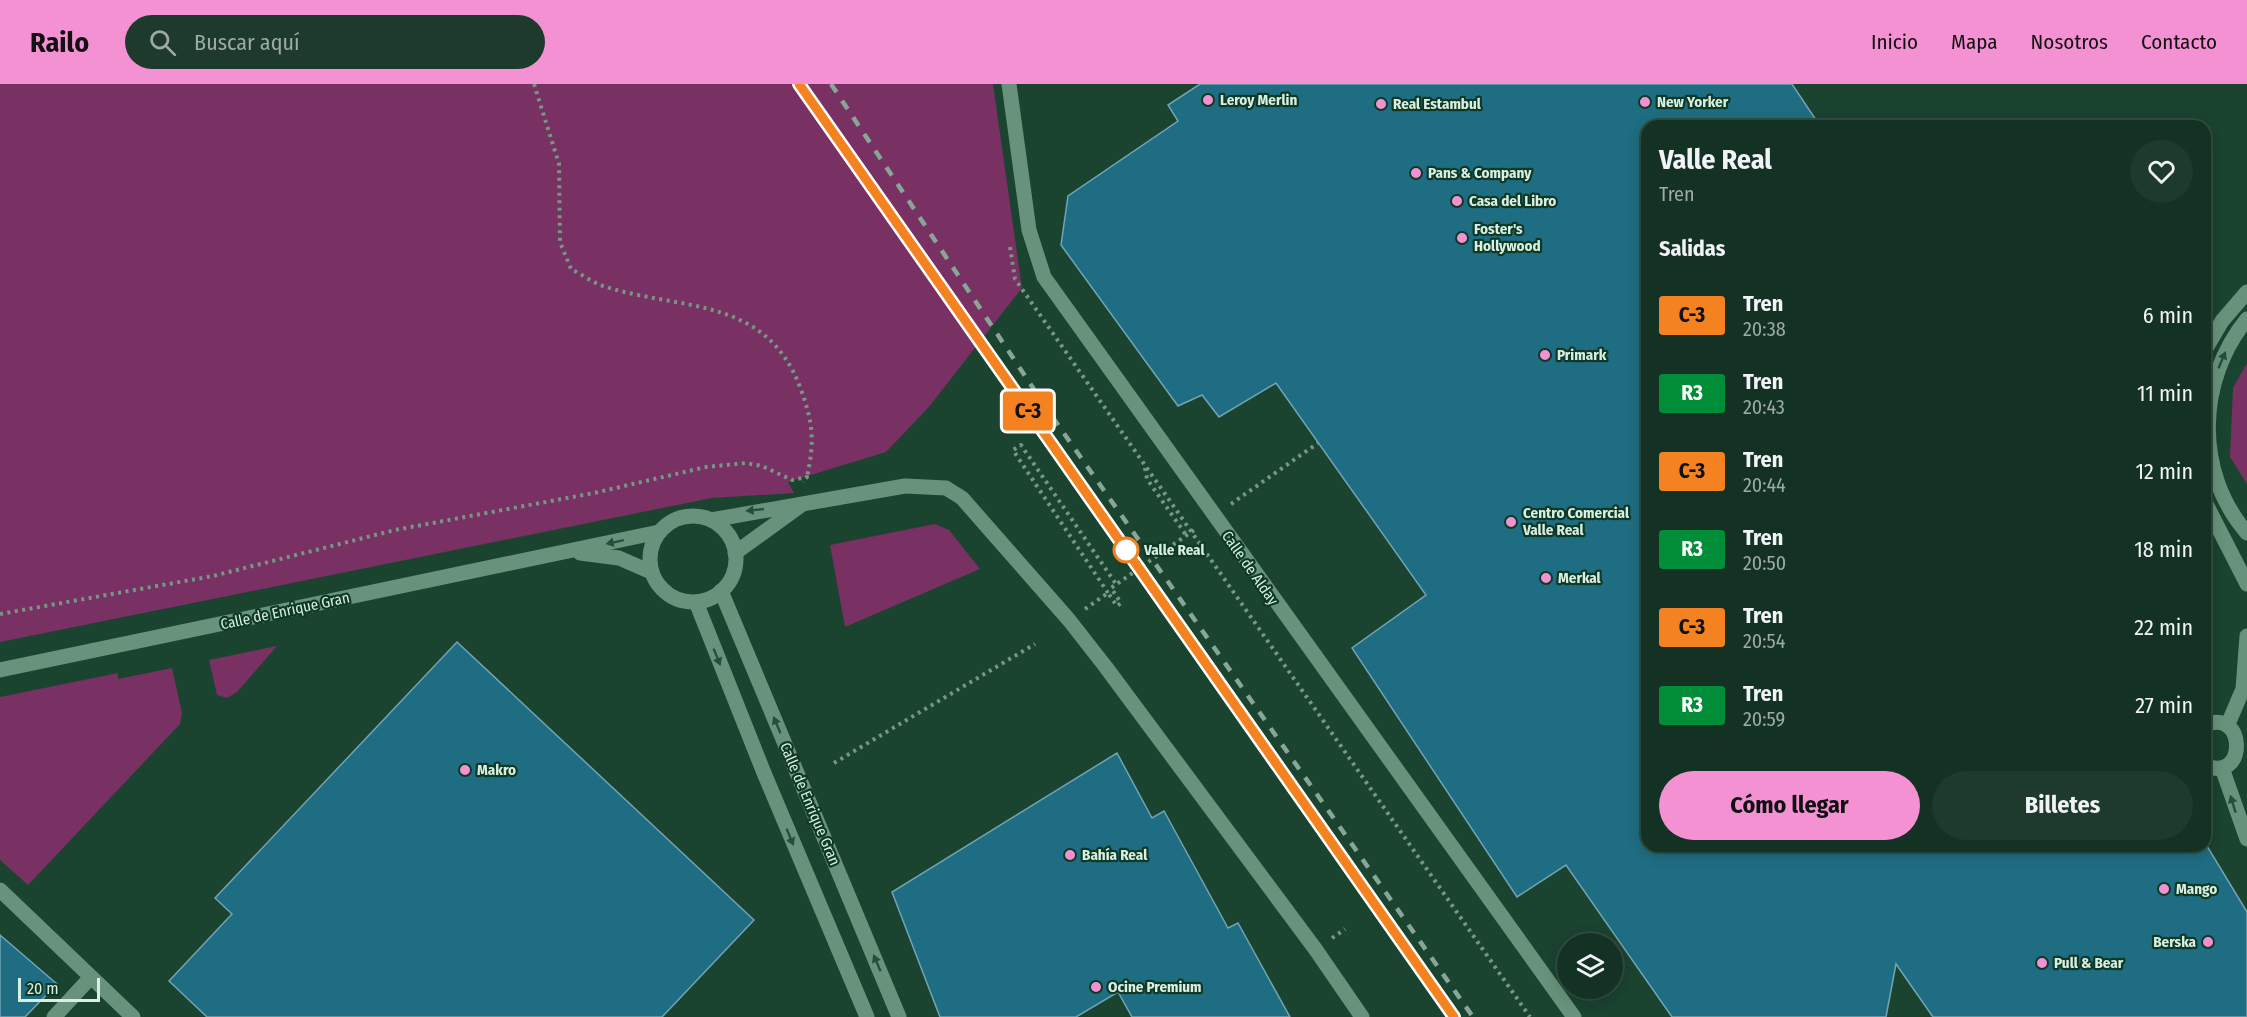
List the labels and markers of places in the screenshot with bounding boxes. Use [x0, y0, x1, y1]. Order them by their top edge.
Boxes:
place label: Leroy Merlin [1220, 91, 1297, 109]
marker: Leroy Merlin [1201, 93, 1215, 107]
place label: New Yorker [1657, 93, 1729, 111]
place label: Real Estambul [1393, 95, 1482, 113]
marker: New Yorker [1638, 95, 1652, 109]
marker: Real Estambul [1374, 97, 1388, 111]
place label: Pans & Company [1428, 164, 1532, 182]
marker: Pans & Company [1409, 166, 1423, 180]
place label: Casa del Libro [1469, 192, 1556, 210]
marker: Casa del Libro [1450, 194, 1464, 208]
place label: Foster's Hollywood [1474, 220, 1541, 255]
marker: Foster's Hollywood [1455, 231, 1469, 245]
place label: Primark [1557, 346, 1607, 364]
marker: Primark [1538, 348, 1552, 362]
place label: Centro Comercial Valle Real [1522, 504, 1630, 539]
marker: Centro Comercial Valle Real [1504, 515, 1518, 529]
marker: Valle Real [1113, 537, 1139, 563]
place label: Valle Real [1143, 541, 1205, 559]
place label: Merkal [1558, 569, 1602, 587]
marker: Merkal [1539, 571, 1553, 585]
place label: Makro [477, 761, 516, 779]
marker: Makro [458, 763, 472, 777]
place label: Bahía Real [1082, 846, 1148, 864]
marker: Bahía Real [1063, 848, 1077, 862]
place label: Mango [2176, 880, 2217, 898]
marker: Mango [2157, 882, 2171, 896]
place label: Berska [2153, 933, 2197, 951]
marker: Berska [2201, 935, 2215, 949]
place label: Pull & Bear [2054, 954, 2124, 972]
marker: Pull & Bear [2035, 956, 2049, 970]
place label: Ocine Premium [1108, 978, 1202, 996]
marker: Ocine Premium [1089, 980, 1103, 994]

